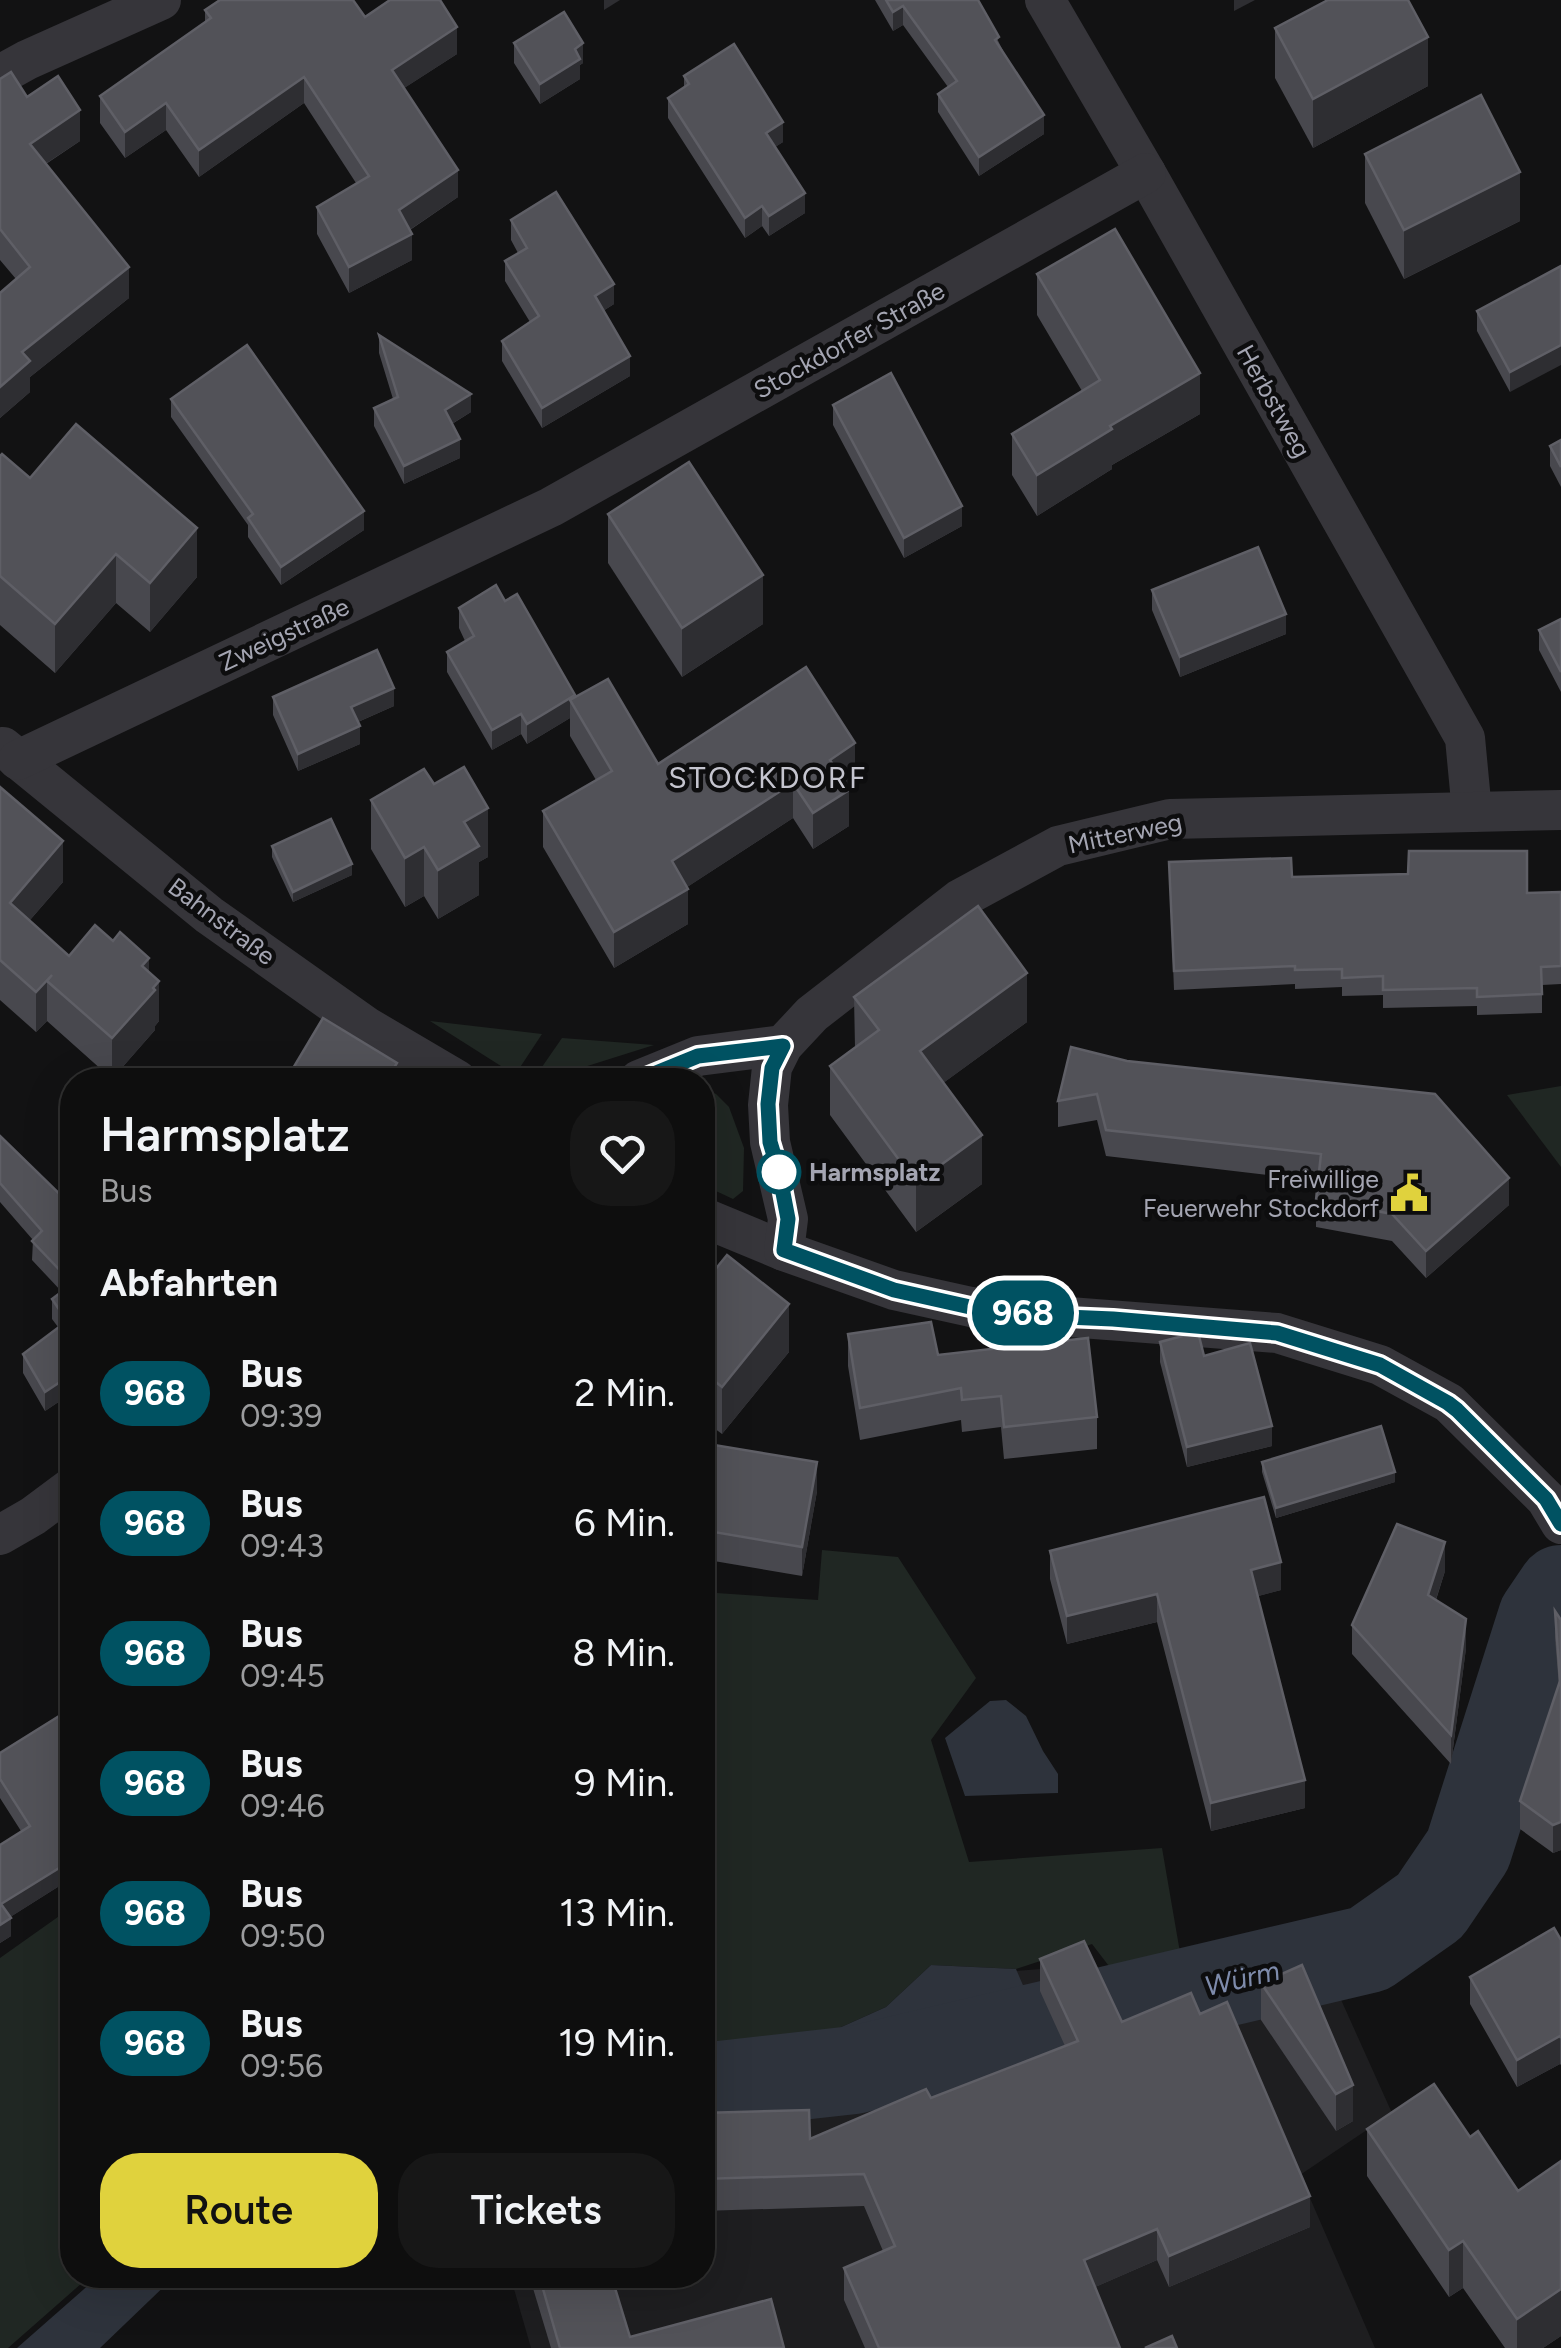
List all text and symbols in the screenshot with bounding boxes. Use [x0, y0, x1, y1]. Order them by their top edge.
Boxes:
street label: Stockdorfer Straße [748, 275, 950, 405]
street label: Herbstweg [1231, 339, 1317, 463]
street label: Zweigstraße [214, 591, 354, 677]
district label: STOCKDORF [668, 759, 868, 796]
street label: Mitterweg [1065, 806, 1185, 860]
street label: Bahnstraße [163, 871, 281, 971]
button: heart [570, 1101, 675, 1206]
text: Harmsplatz [100, 1105, 350, 1163]
marker: Harmsplatz [758, 1151, 800, 1193]
place label: Harmsplatz [809, 1157, 941, 1187]
place label: Freiwillige Feuerwehr Stockdorf [1143, 1164, 1380, 1223]
text: Bus [100, 1172, 152, 1210]
public building icon: Freiwillige Feuerwehr Stockdorf [1388, 1172, 1430, 1214]
text: Abfahrten [100, 1260, 278, 1306]
line badge: 968 [966, 1280, 1080, 1346]
text: 968 [992, 1292, 1054, 1334]
text: Bus [240, 1351, 303, 1397]
text: 2 Min. [574, 1370, 675, 1416]
text: 968 [124, 1372, 186, 1414]
text: 09:39 [240, 1397, 322, 1435]
text: Bus [240, 1481, 303, 1527]
text: 6 Min. [574, 1500, 675, 1546]
text: 968 [124, 1502, 186, 1544]
text: 09:43 [240, 1527, 324, 1565]
text: Bus [240, 1611, 303, 1657]
text: 8 Min. [572, 1630, 675, 1676]
text: 968 [124, 1632, 186, 1674]
text: 09:45 [240, 1657, 325, 1695]
text: Bus [240, 1741, 303, 1787]
text: 9 Min. [574, 1760, 675, 1806]
text: 968 [124, 1762, 186, 1804]
text: 09:46 [240, 1787, 325, 1825]
text: Bus [240, 1871, 303, 1917]
text: 13 Min. [559, 1890, 675, 1936]
text: 968 [124, 1892, 186, 1934]
text: 09:50 [240, 1917, 326, 1955]
water label: Würm [1201, 1953, 1283, 2003]
text: Bus [240, 2001, 303, 2047]
text: 19 Min. [558, 2020, 675, 2066]
text: 968 [124, 2022, 186, 2064]
text: 09:56 [240, 2047, 323, 2085]
button: Route [100, 2153, 378, 2268]
button: Tickets [398, 2153, 675, 2268]

